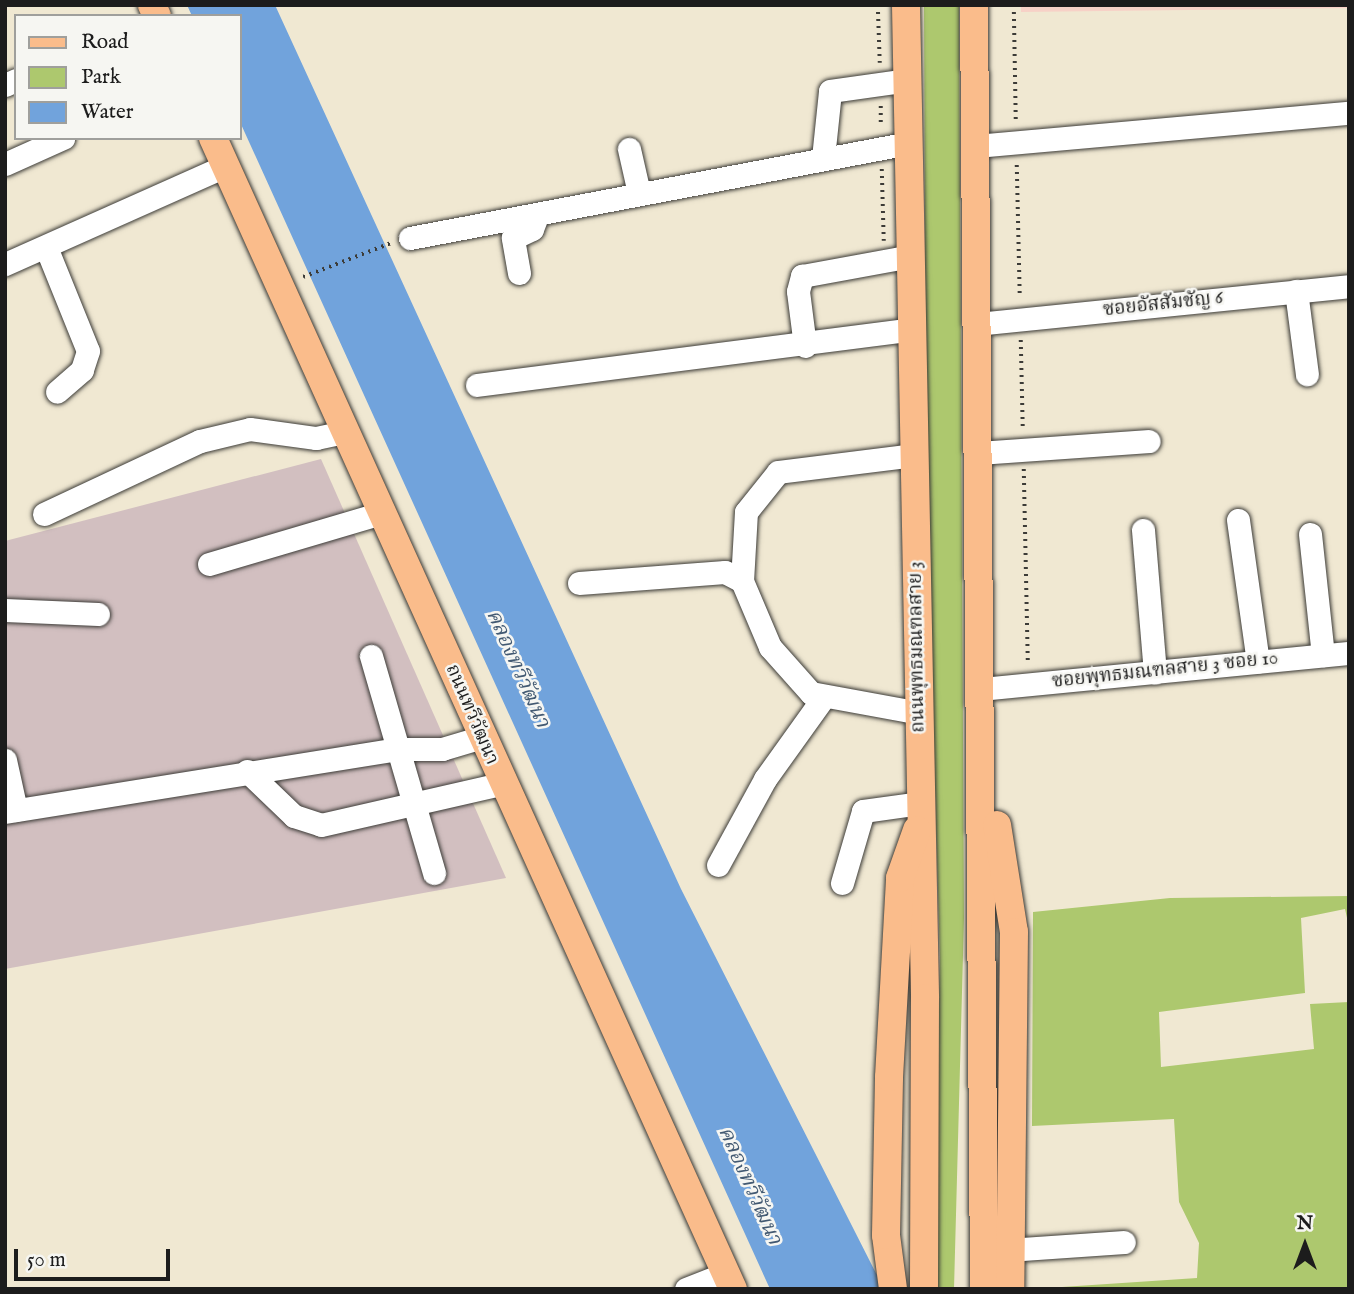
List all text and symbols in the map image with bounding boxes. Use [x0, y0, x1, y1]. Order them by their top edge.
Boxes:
legend [14, 14, 242, 140]
text: Road [81, 29, 128, 56]
text: Park [81, 64, 121, 91]
text: Water [81, 99, 133, 126]
street label: ซอยอัสสัมชัญ 6 [1102, 287, 1224, 323]
street label: ถนนพุทธมณฑลสาย 3 [905, 561, 931, 733]
water label: คลองทวีวัฒนา [480, 606, 554, 732]
street label: ซอยพุทธมณฑลสาย 3 ซอย 10 [1051, 648, 1279, 694]
street label: ถนนทวีวัฒนา [440, 661, 502, 769]
water label: คลองทวีวัฒนา [712, 1123, 786, 1249]
north arrow [1270, 1210, 1340, 1280]
text: N [1297, 1212, 1313, 1236]
scale bar [18, 1234, 173, 1278]
text: 50 m [27, 1247, 66, 1274]

